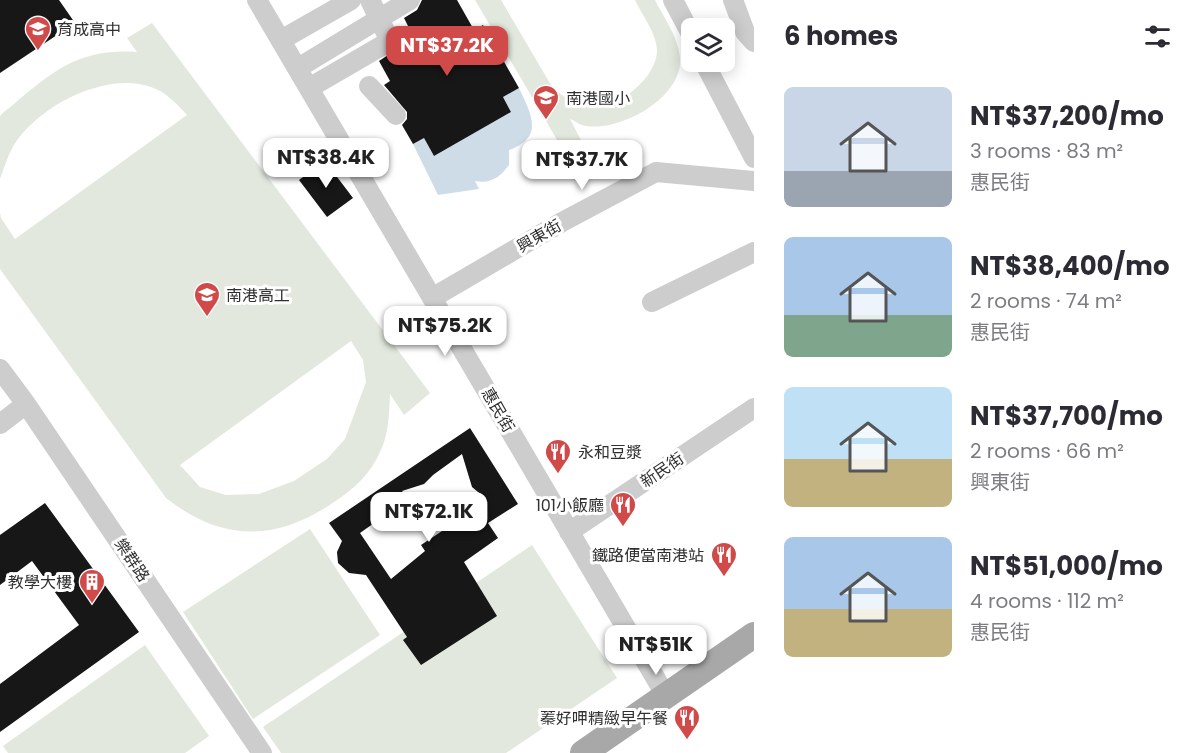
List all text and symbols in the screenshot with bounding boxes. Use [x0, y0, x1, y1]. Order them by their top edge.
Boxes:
school or university icon: 育成高中 [23, 14, 53, 52]
place label: 育成高中 [57, 18, 121, 41]
map controls [681, 18, 735, 72]
button: layers [681, 18, 735, 72]
text: 6 homes [784, 18, 898, 54]
icon: filters [1141, 20, 1174, 53]
pin: NT$37.2K [385, 26, 509, 77]
text: NT$37.2K [400, 31, 494, 59]
school or university icon: 南港國小 [531, 83, 561, 121]
place label: 南港國小 [566, 87, 630, 110]
text: NT$37,200/mo [970, 98, 1164, 134]
icon: home [832, 111, 904, 183]
text: 3 rooms · 83 m² [970, 137, 1123, 165]
pin: NT$38.4K [264, 138, 388, 189]
pin: NT$37.7K [520, 140, 644, 191]
text: NT$38.4K [277, 143, 375, 171]
text: NT$37.7K [535, 145, 629, 173]
text: 惠民街 [970, 168, 1030, 196]
street label: 興東街 [512, 214, 566, 258]
text: NT$38,400/mo [970, 248, 1169, 284]
icon: home [832, 261, 904, 333]
school or university icon: 南港高工 [192, 280, 222, 318]
place label: 南港高工 [226, 284, 290, 307]
text: 2 rooms · 74 m² [970, 287, 1122, 315]
pin: NT$75.2K [383, 306, 507, 357]
text: NT$75.2K [398, 311, 492, 339]
text: 惠民街 [970, 318, 1030, 346]
street label: 惠民街 [476, 383, 520, 437]
text: NT$37,700/mo [970, 398, 1163, 434]
icon: home [832, 411, 904, 483]
restaurant icon: 永和豆漿 [543, 437, 573, 475]
text: 2 rooms · 66 m² [970, 437, 1124, 465]
place label: 永和豆漿 [578, 441, 642, 464]
street label: 新民街 [636, 447, 688, 493]
text: 興東街 [970, 468, 1030, 496]
restaurant icon: 101小飯廳 [608, 490, 638, 528]
pin: NT$72.1K [367, 492, 491, 543]
place label: 101小飯廳 [536, 494, 604, 517]
text: NT$72.1K [384, 497, 474, 525]
street label: 樂群路 [109, 534, 155, 586]
restaurant icon: 鐵路便當南港站 [709, 540, 739, 578]
place label: 鐵路便當南港站 [592, 544, 704, 567]
text: NT$51,000/mo [970, 548, 1163, 584]
icon: home [832, 561, 904, 633]
building icon: 教學大樓 [77, 567, 107, 605]
place label: 教學大樓 [8, 571, 72, 594]
text: 4 rooms · 112 m² [970, 587, 1124, 615]
text: 惠民街 [970, 618, 1030, 646]
pin: NT$51K [607, 625, 705, 676]
text: NT$51K [619, 630, 693, 658]
restaurant icon: 蓁好呷精緻早午餐 [672, 703, 702, 741]
place label: 蓁好呷精緻早午餐 [540, 707, 668, 730]

